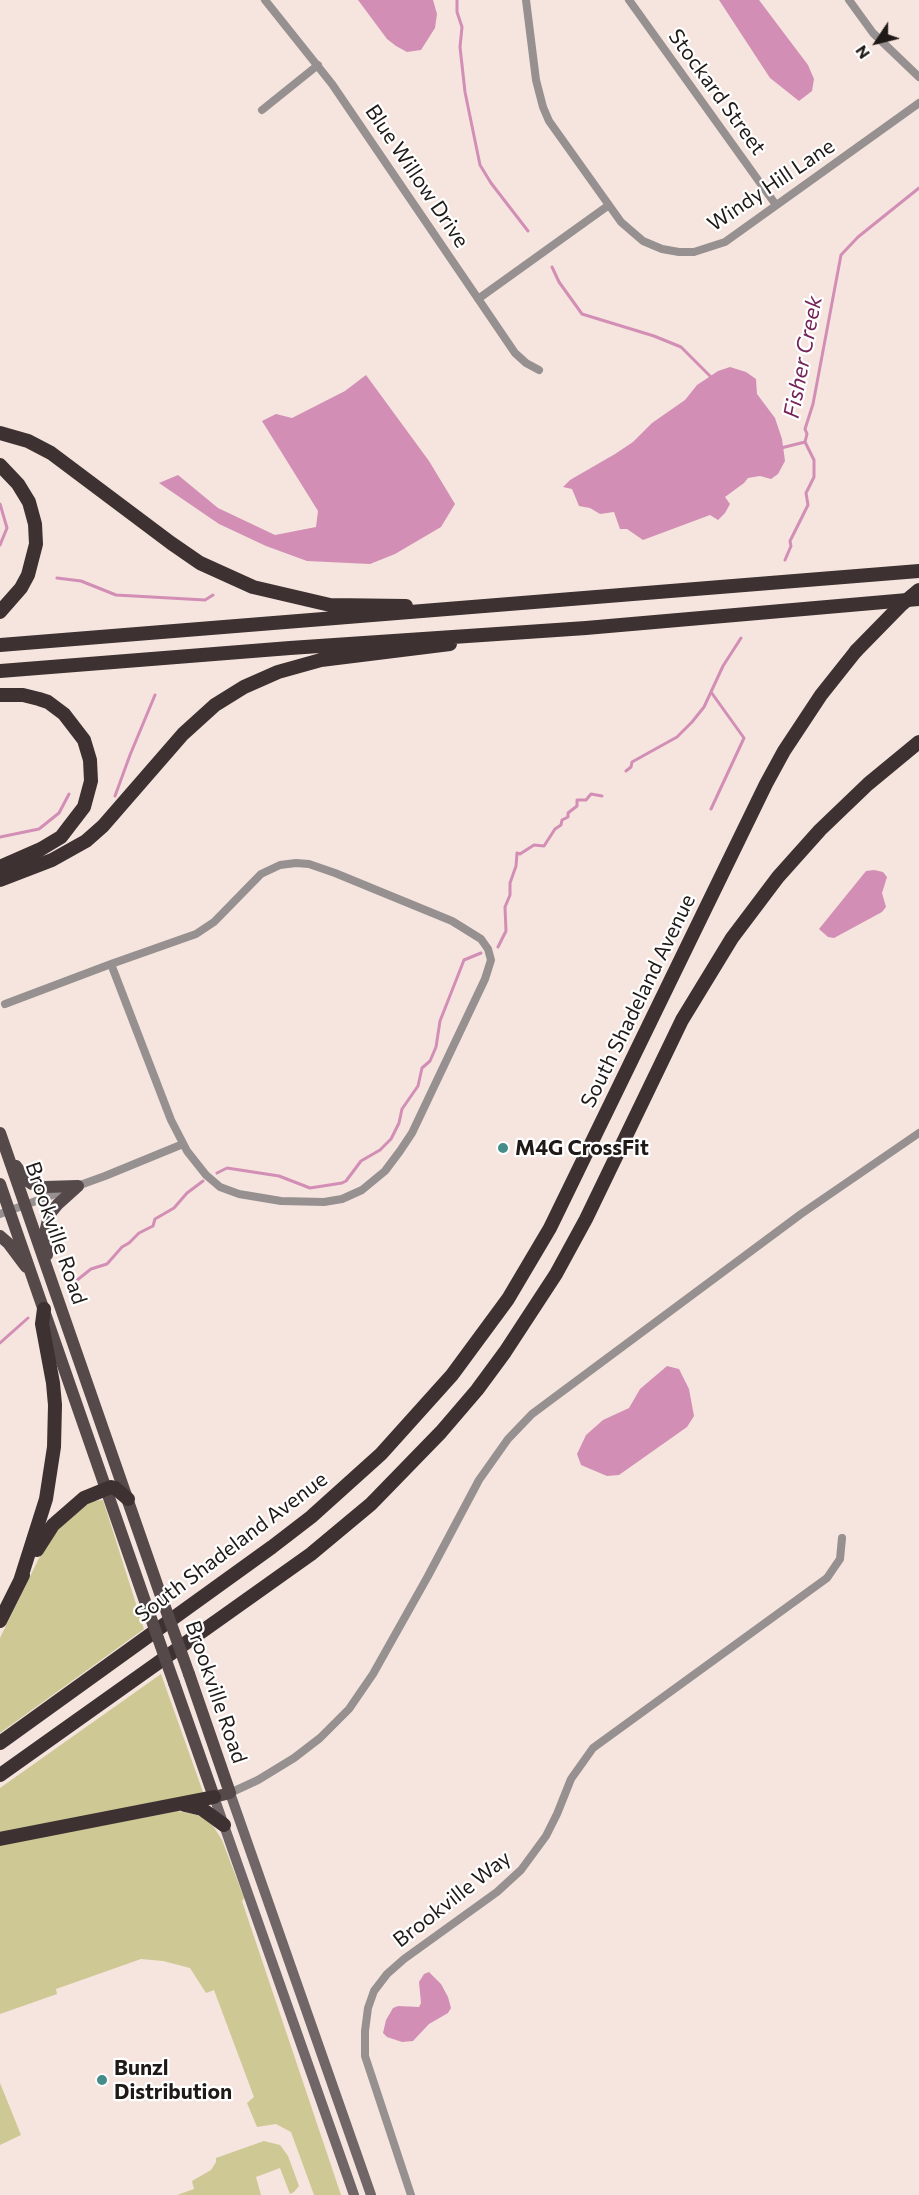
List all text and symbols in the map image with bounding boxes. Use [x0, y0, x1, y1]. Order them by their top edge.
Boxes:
north arrow [847, 12, 907, 72]
street label: Stockard Street [663, 24, 771, 160]
text: N [851, 42, 873, 63]
street label: Blue Willow Drive [360, 100, 474, 252]
street label: Windy Hill Lane [703, 133, 839, 237]
water label: Fisher Creek [778, 294, 828, 420]
street label: South Shadeland Avenue [575, 890, 701, 1112]
place label: M4G CrossFit [515, 1135, 649, 1161]
marker: M4G CrossFit [496, 1141, 510, 1155]
street label: Brookville Road [20, 1158, 92, 1308]
street label: South Shadeland Avenue [130, 1466, 332, 1628]
street label: Brookville Road [180, 1617, 252, 1767]
street label: Brookville Way [388, 1845, 516, 1953]
place label: Bunzl Distribution [114, 2055, 232, 2105]
marker: Bunzl Distribution [95, 2073, 109, 2087]

